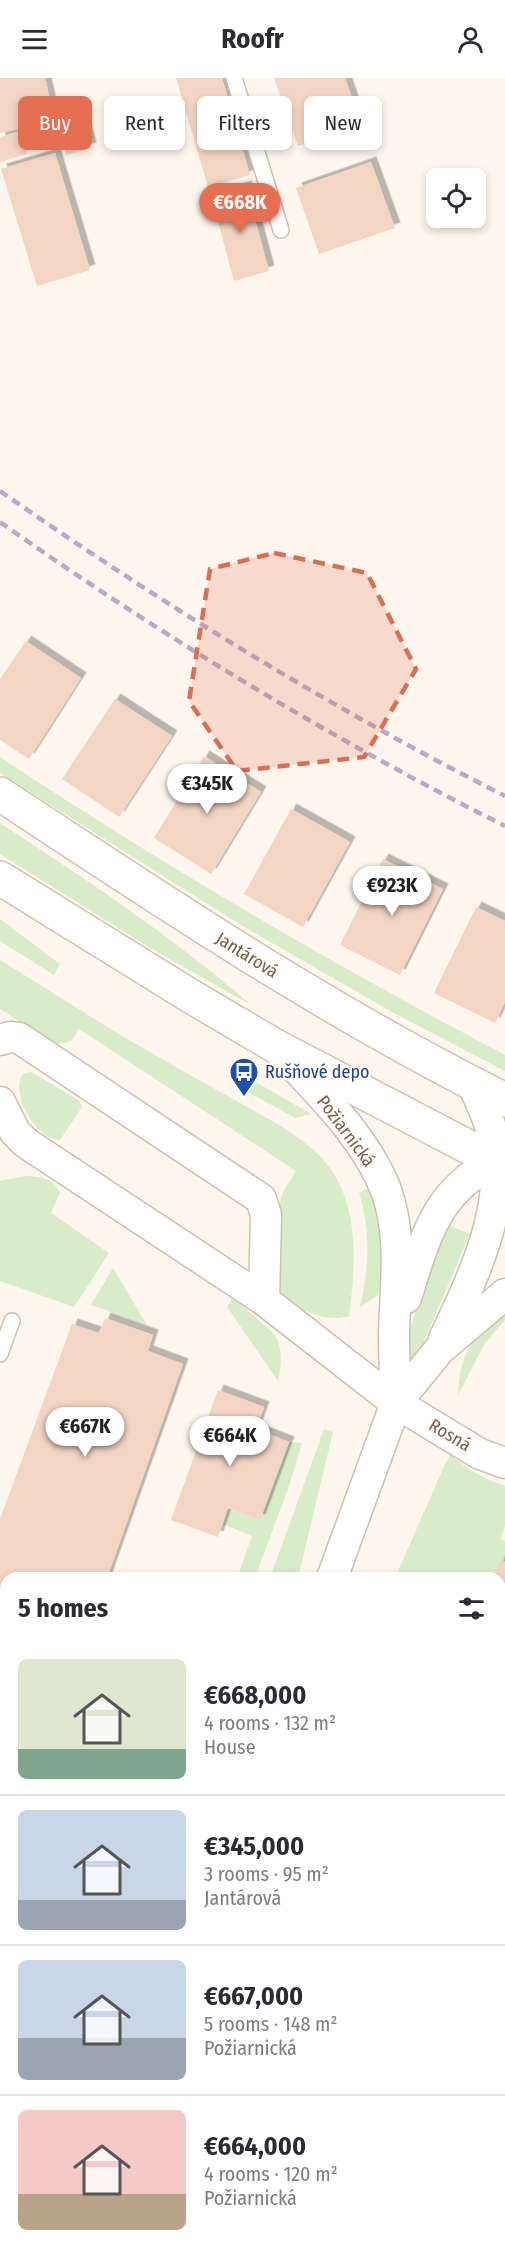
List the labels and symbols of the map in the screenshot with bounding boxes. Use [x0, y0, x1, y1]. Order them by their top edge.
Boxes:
pin: €668K [198, 183, 282, 234]
pin: €345K [165, 764, 249, 815]
pin: €923K [350, 866, 434, 917]
street label: Jantárová [212, 927, 282, 983]
bus stop icon: Rušňové depo [228, 1056, 260, 1098]
place label: Rušňové depo [265, 1061, 369, 1083]
street label: Požiarnická [312, 1091, 380, 1171]
pin: €667K [43, 1407, 127, 1458]
street label: Rosná [425, 1414, 475, 1456]
pin: €664K [188, 1416, 272, 1467]

